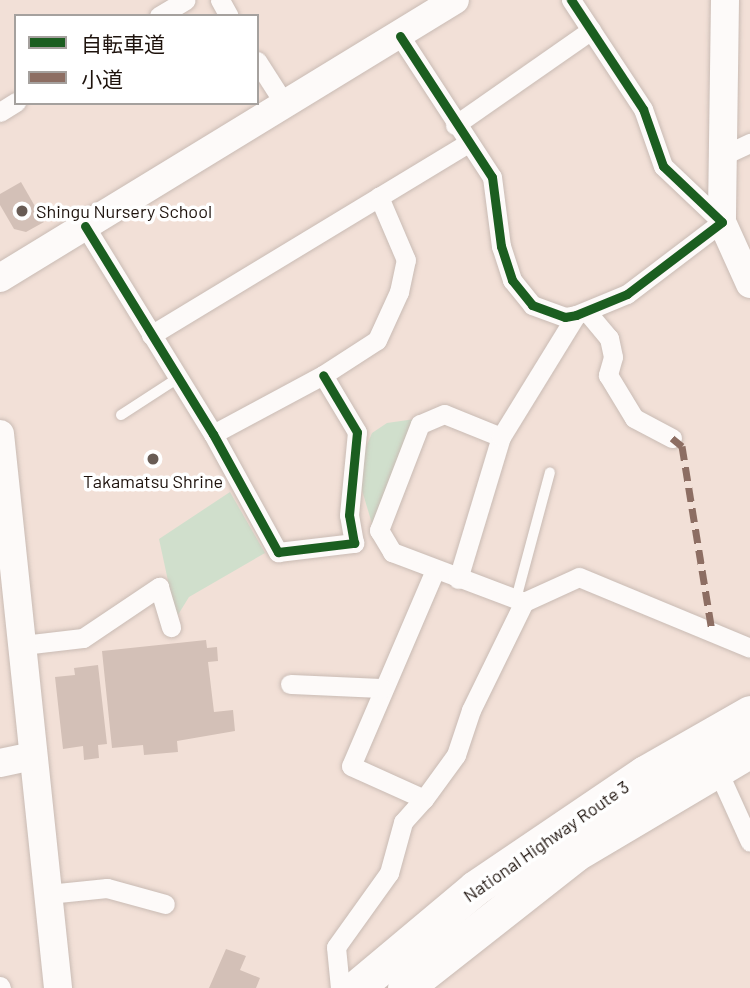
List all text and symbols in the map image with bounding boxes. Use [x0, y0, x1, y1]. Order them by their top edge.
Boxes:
legend [14, 14, 259, 105]
text: 自転車道 [81, 31, 165, 56]
text: 小道 [81, 66, 123, 91]
place label: Shingu Nursery School [36, 200, 212, 222]
marker: Shingu Nursery School [14, 203, 30, 219]
marker: Takamatsu Shrine [145, 451, 161, 467]
place label: Takamatsu Shrine [83, 470, 223, 492]
street label: National Highway Route 3 [459, 776, 633, 906]

